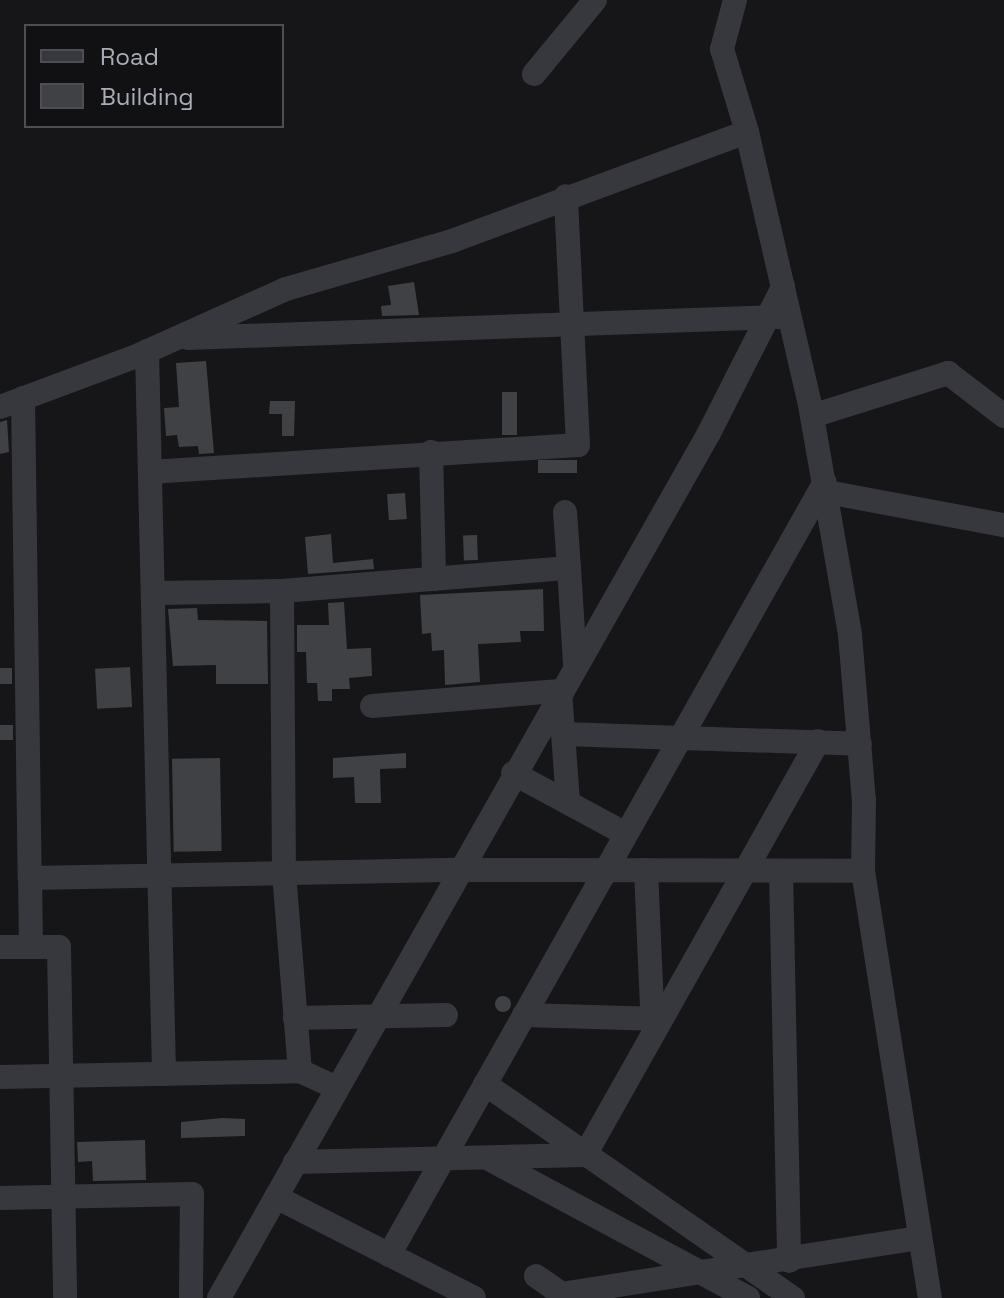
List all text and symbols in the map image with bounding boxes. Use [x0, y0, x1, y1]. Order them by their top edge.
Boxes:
legend [24, 24, 284, 128]
text: Road [100, 41, 159, 72]
text: Building [100, 81, 194, 112]

